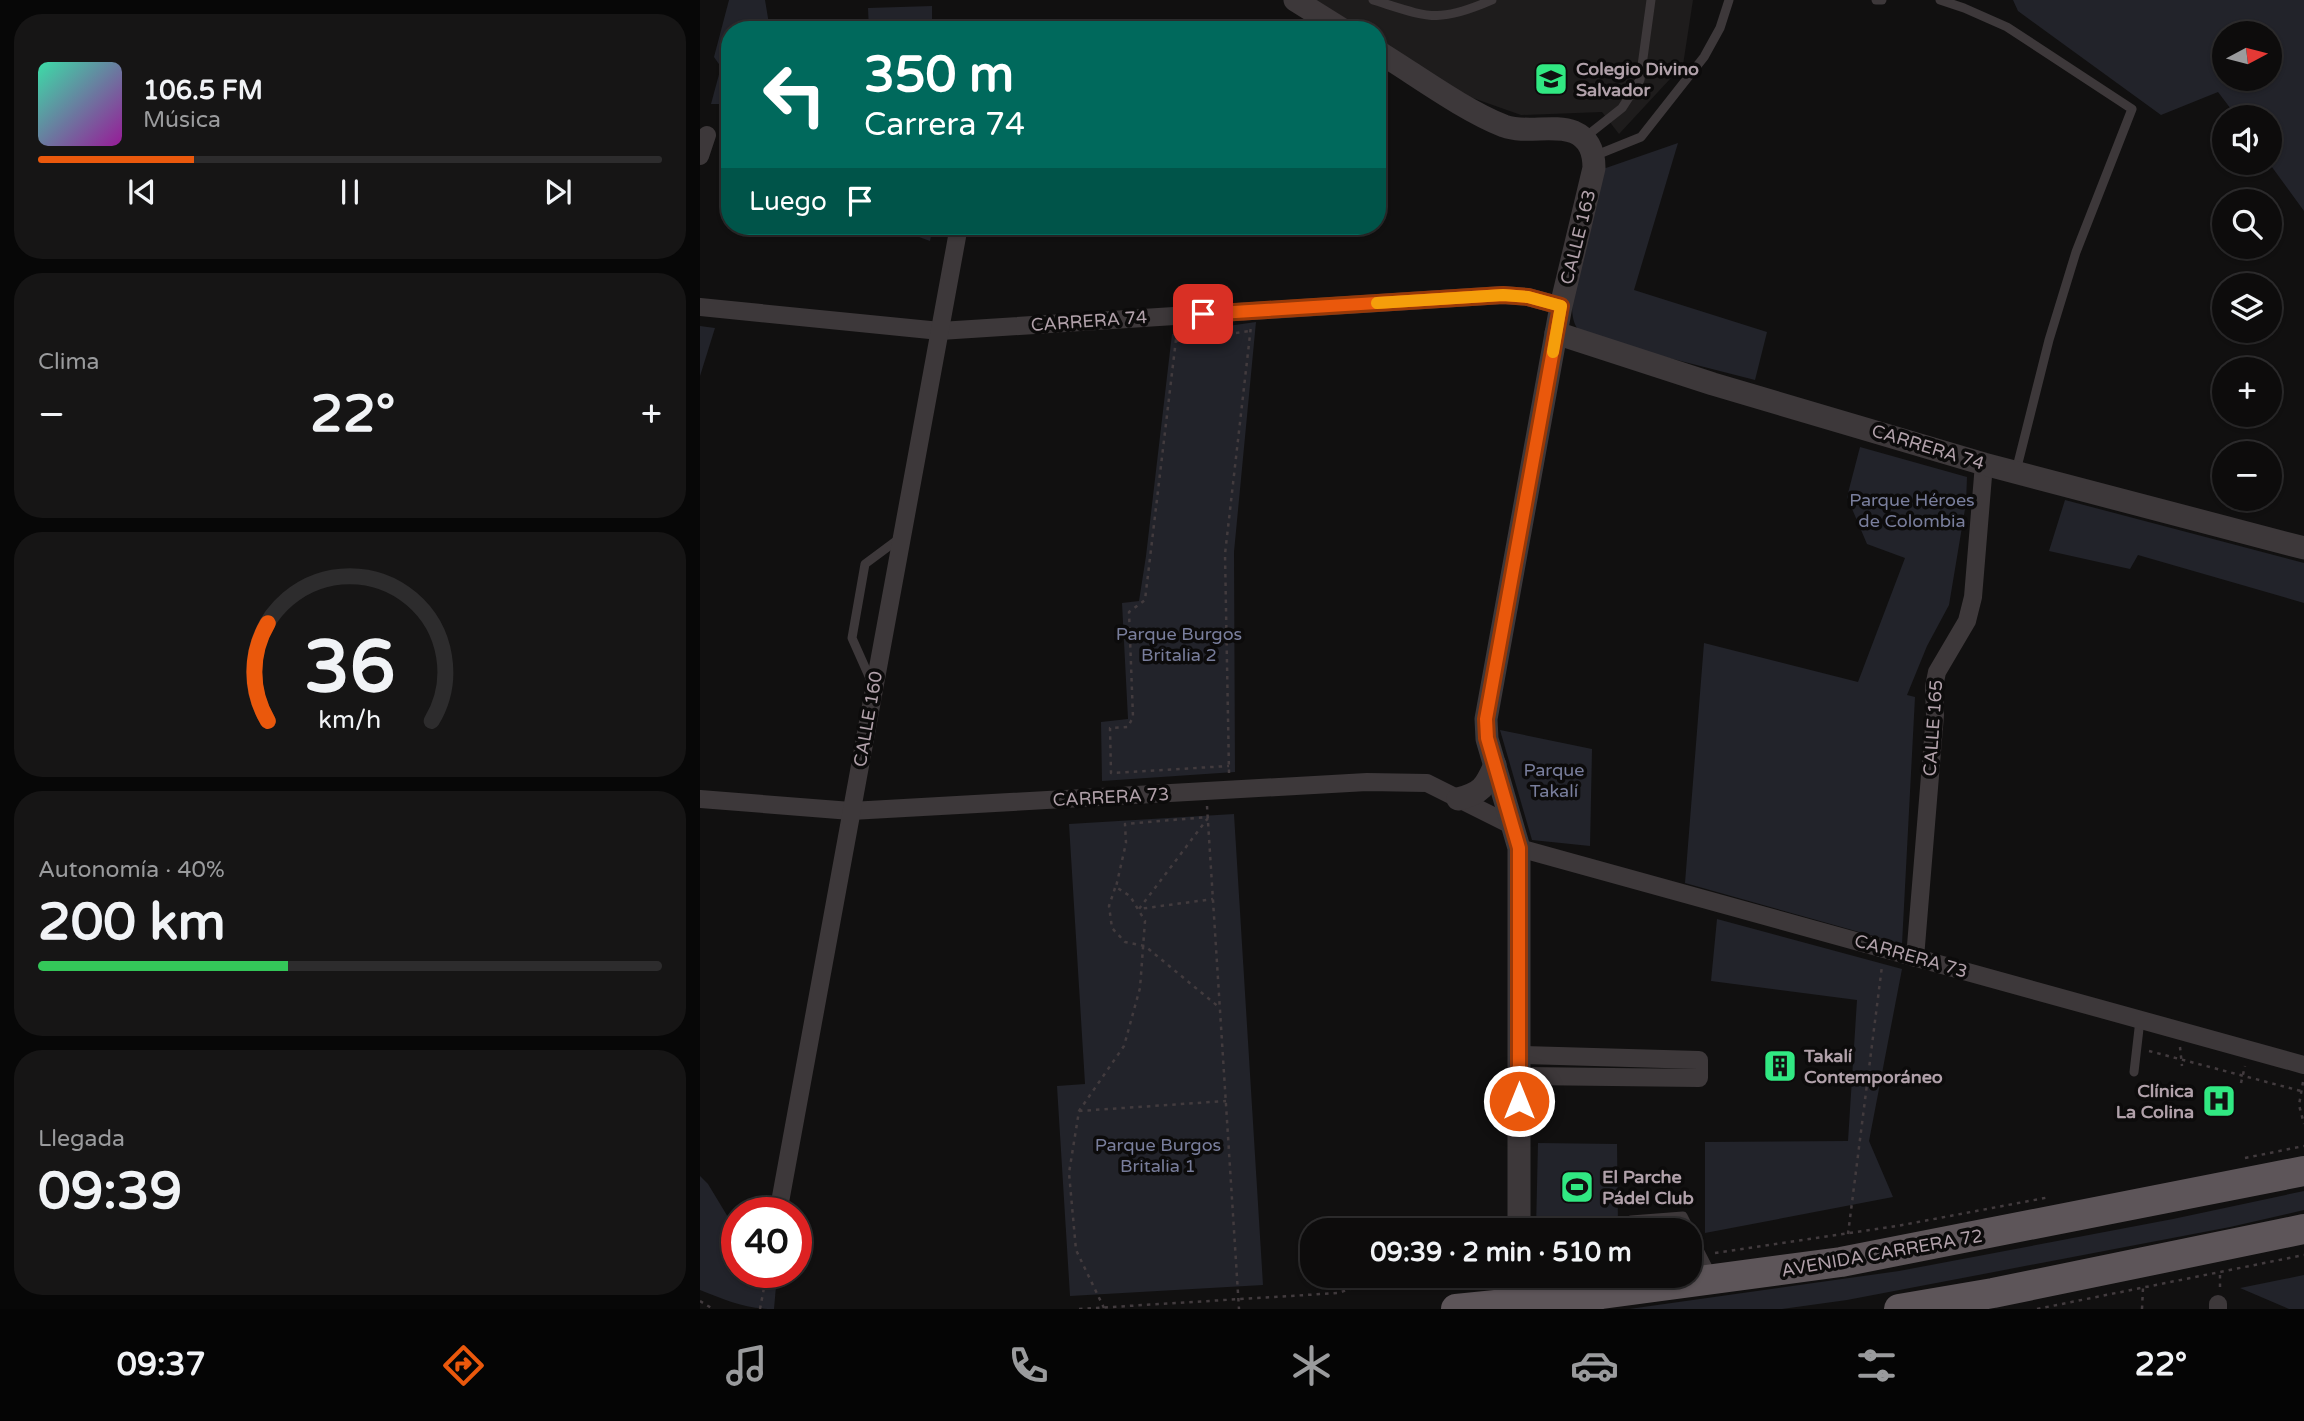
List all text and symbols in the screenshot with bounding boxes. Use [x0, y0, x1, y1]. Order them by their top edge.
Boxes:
north arrow [2212, 21, 2282, 91]
map controls [2212, 21, 2282, 511]
text: 350 m [864, 46, 1014, 105]
icon: left [749, 49, 840, 140]
place label: Colegio Divino Salvador [1576, 58, 1699, 101]
school or university icon: Colegio Divino Salvador [1532, 60, 1570, 98]
text: 106.5 FM [143, 75, 263, 106]
button: sound [2212, 105, 2282, 175]
text: Música [143, 106, 221, 134]
text: Carrera 74 [864, 106, 1025, 144]
icon: previous [123, 173, 161, 211]
icon: pause [331, 173, 369, 211]
icon: next [539, 173, 577, 211]
icon: arrive [841, 182, 879, 220]
text: Luego [749, 186, 827, 217]
street label: CALLE 163 [1556, 187, 1600, 287]
button: search [2212, 189, 2282, 259]
button: layers [2212, 273, 2282, 343]
pin [1173, 284, 1233, 344]
icon: arrive [1184, 295, 1222, 333]
street label: CARRERA 74 [1030, 306, 1148, 336]
text: Clima [38, 348, 99, 376]
button: + [2212, 357, 2282, 427]
text: 22° [310, 383, 395, 446]
text: − [38, 392, 65, 438]
text: + [641, 392, 662, 438]
street label: CARRERA 74 [1869, 419, 1987, 475]
button: − [2212, 441, 2282, 511]
park label: Parque Héroes de Colombia [1849, 489, 1975, 532]
park label: Parque Burgos Britalia 2 [1116, 623, 1242, 666]
text: 36 [304, 624, 396, 712]
street label: CALLE 160 [849, 669, 887, 769]
street label: CALLE 165 [1919, 679, 1947, 777]
text: km/h [319, 704, 381, 734]
park label: Parque Takalí [1524, 759, 1584, 802]
street label: CARRERA 73 [1052, 783, 1170, 811]
text: Autonomía · 40% [38, 856, 225, 884]
text: 200 km [38, 891, 226, 954]
street label: CARRERA 73 [1852, 929, 1970, 983]
place label: Takalí Contemporáneo [1803, 1045, 1943, 1088]
building icon: Takalí Contemporáneo [1761, 1047, 1799, 1085]
position arrow [1482, 1064, 1556, 1138]
place label: Clínica La Colina [2116, 1080, 2194, 1123]
hospital icon: Clínica La Colina [2200, 1082, 2238, 1120]
text: Llegada [38, 1125, 125, 1153]
park label: Parque Burgos Britalia 1 [1095, 1134, 1221, 1177]
text: 09:39 [38, 1160, 182, 1223]
place label: El Parche Pádel Club [1602, 1166, 1694, 1209]
sports icon: El Parche Pádel Club [1558, 1168, 1596, 1206]
speed limit sign: 40 [721, 1197, 812, 1288]
street label: AVENIDA CARRERA 72 [1780, 1224, 1984, 1282]
text: 09:39 · 2 min · 510 m [1370, 1237, 1632, 1268]
icon: directions [439, 1341, 488, 1390]
icon: music [722, 1341, 771, 1390]
icon: phone [1004, 1341, 1053, 1390]
icon: climate [1287, 1341, 1336, 1390]
icon: car [1570, 1341, 1619, 1390]
icon: filters [1852, 1341, 1901, 1390]
text: 09:37 [117, 1346, 206, 1384]
text: 22° [2135, 1346, 2187, 1384]

